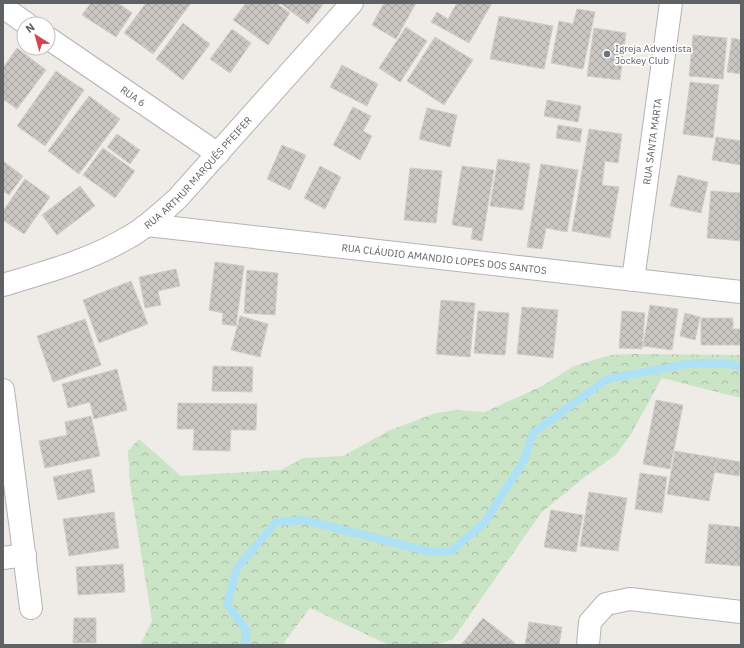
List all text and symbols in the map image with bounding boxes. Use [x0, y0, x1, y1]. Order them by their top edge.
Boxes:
north arrow [16, 16, 56, 56]
text: N [23, 20, 37, 36]
place label: Igreja Adventista Jockey Club [615, 42, 692, 67]
marker: Igreja Adventista Jockey Club [602, 49, 612, 59]
street label: RUA 6 [118, 83, 148, 109]
street label: RUA SANTA MARTA [640, 97, 664, 185]
street label: RUA ARTHUR MARQUÊS PFEIFER [141, 113, 254, 231]
street label: RUA CLÁUDIO AMANDIO LOPES DOS SANTOS [341, 240, 548, 277]

